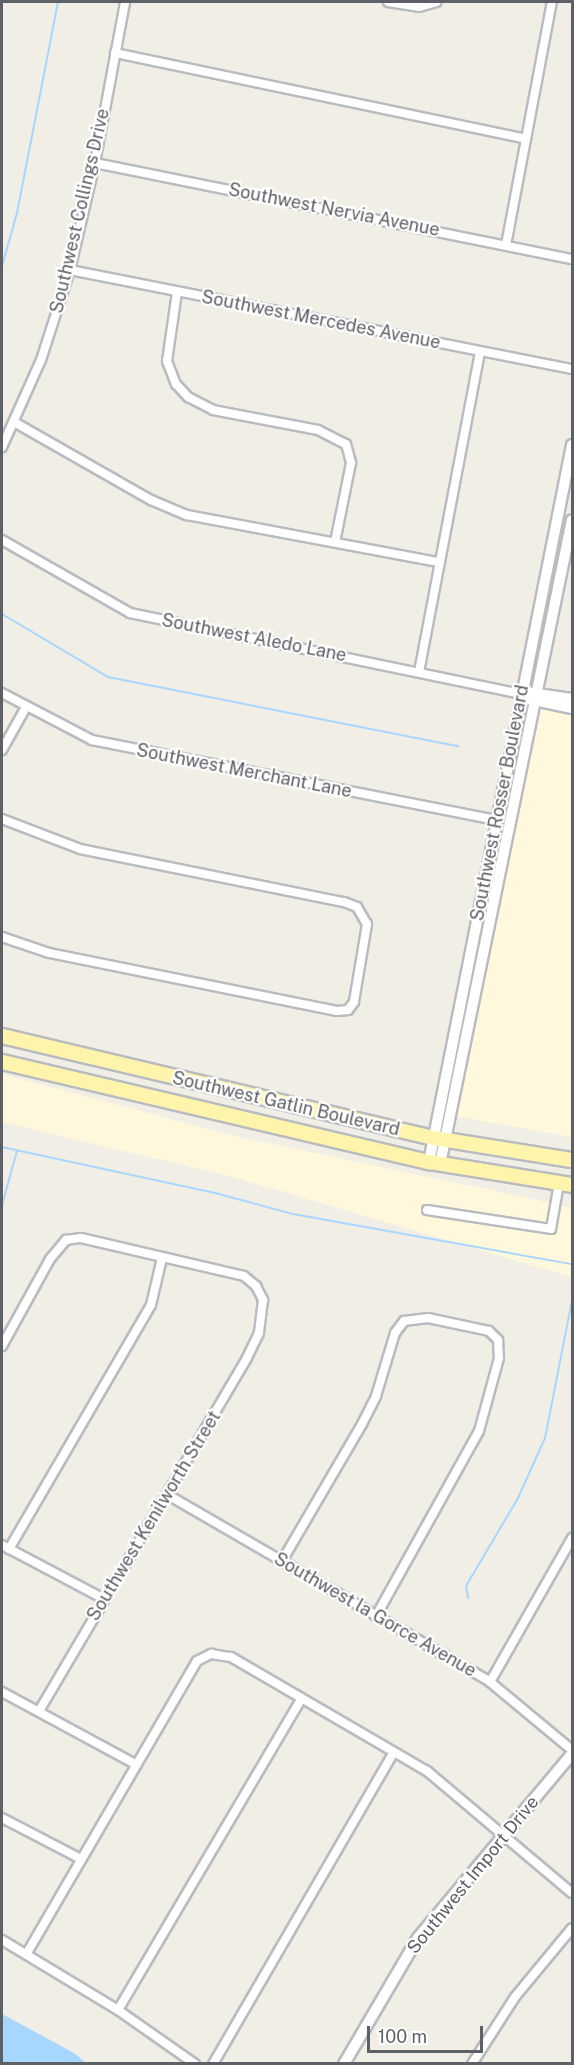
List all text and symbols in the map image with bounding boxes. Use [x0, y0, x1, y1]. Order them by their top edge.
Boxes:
street label: Southwest Collings Drive [46, 107, 114, 315]
street label: Southwest Nervia Avenue [227, 179, 441, 241]
street label: Southwest Mercedes Avenue [200, 286, 442, 354]
street label: Southwest Aledo Lane [160, 609, 348, 667]
street label: Southwest Rosser Boulevard [466, 683, 534, 923]
street label: Southwest Merchant Lane [135, 740, 353, 802]
street label: Southwest Gatlin Boulevard [170, 1067, 402, 1141]
street label: Southwest Kenilworth Street [83, 1407, 225, 1625]
street label: Southwest la Gorce Avenue [270, 1548, 480, 1682]
street label: Southwest Import Drive [403, 1792, 543, 1958]
scale bar [370, 2014, 486, 2052]
text: 100 m [378, 2026, 427, 2047]

